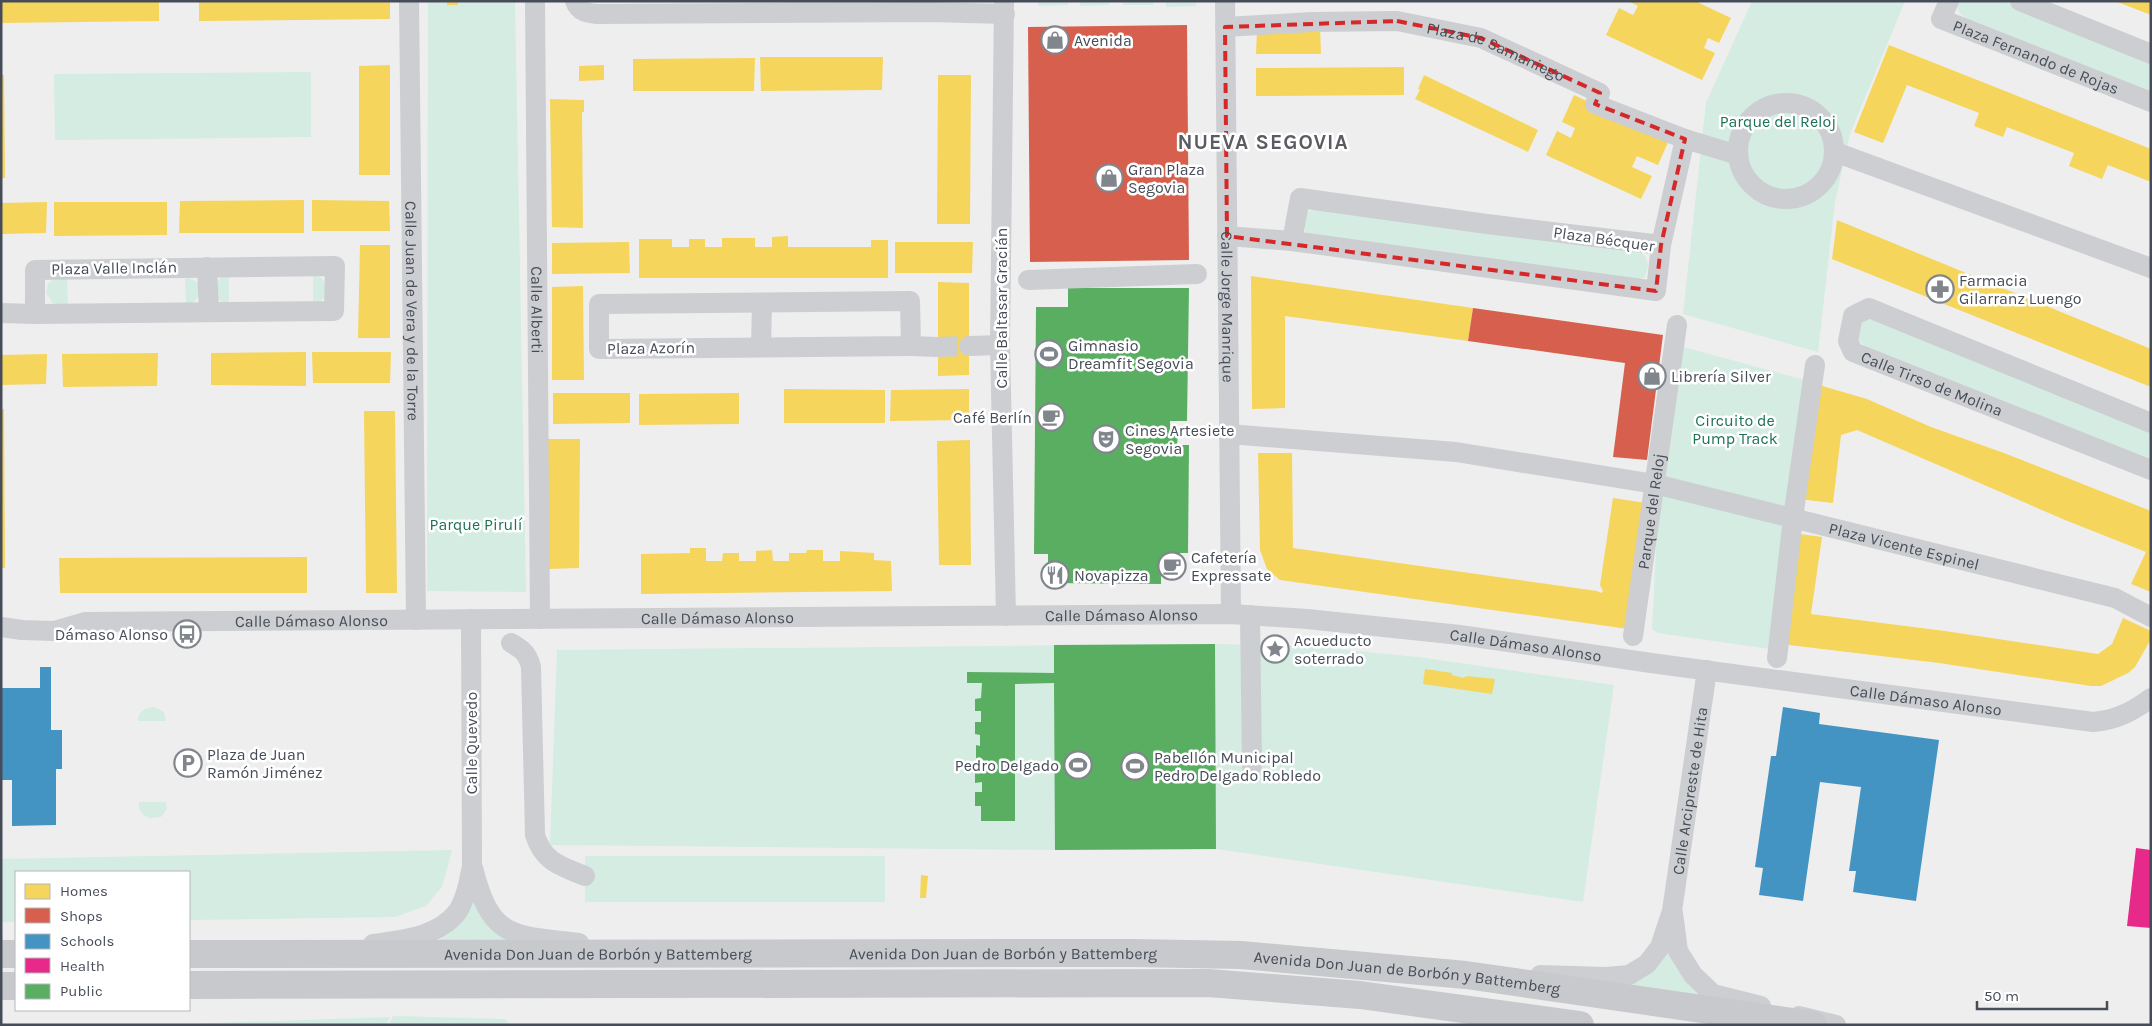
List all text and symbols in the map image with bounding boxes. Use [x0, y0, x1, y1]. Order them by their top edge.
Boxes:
street label: Plaza Fernando de Rojas [1950, 15, 2122, 98]
street label: Plaza de Samaniego [1425, 18, 1568, 85]
shop icon: Avenida [1040, 25, 1070, 55]
place label: Avenida [1074, 31, 1132, 50]
park label: Parque del Reloj [1720, 112, 1836, 131]
district label: NUEVA SEGOVIA [1177, 130, 1349, 154]
place label: Gran Plaza Segovia [1128, 160, 1205, 197]
shop icon: Gran Plaza Segovia [1094, 163, 1124, 193]
street label: Calle Juan de Vera y de la Torre [402, 201, 423, 421]
street label: Plaza Bécquer [1552, 223, 1656, 256]
street label: Calle Baltasar Gracián [992, 228, 1011, 388]
street label: Calle Jorge Manrique [1218, 231, 1238, 383]
street label: Plaza Valle Inclán [51, 257, 177, 279]
street label: Calle Alberti [528, 266, 547, 354]
place label: Farmacia Gilarranz Luengo [1959, 271, 2082, 308]
pharmacy icon: Farmacia Gilarranz Luengo [1925, 274, 1955, 304]
place label: Gimnasio Dreamfit Segovia [1068, 336, 1194, 373]
street label: Plaza Azorín [607, 338, 695, 358]
sports icon: Gimnasio Dreamfit Segovia [1034, 339, 1064, 369]
street label: Calle Tirso de Molina [1858, 347, 2006, 420]
shop icon: Librería Silver [1637, 361, 1667, 391]
place label: Librería Silver [1671, 367, 1771, 386]
cafe icon: Café Berlín [1036, 402, 1066, 432]
place label: Café Berlín [953, 408, 1032, 427]
park label: Circuito de Pump Track [1692, 411, 1778, 448]
place label: Cines Artesiete Segovia [1125, 421, 1235, 458]
theatre icon: Cines Artesiete Segovia [1091, 424, 1121, 454]
street label: Parque del Reloj [1633, 452, 1668, 570]
park label: Parque Pirulí [430, 515, 523, 534]
street label: Plaza Vicente Espinel [1827, 518, 1981, 574]
place label: Cafetería Expressate [1191, 548, 1271, 585]
cafe icon: Cafetería Expressate [1157, 551, 1187, 581]
restaurant icon: Novapizza [1040, 560, 1070, 590]
place label: Novapizza [1074, 566, 1149, 585]
street label: Calle Dámaso Alonso [1045, 605, 1198, 625]
street label: Calle Dámaso Alonso [641, 608, 794, 628]
street label: Calle Dámaso Alonso [235, 610, 388, 630]
bus stop icon: Dámaso Alonso [172, 619, 202, 649]
place label: Dámaso Alonso [55, 625, 168, 644]
street label: Calle Dámaso Alonso [1449, 625, 1603, 665]
place label: Acueducto soterrado [1294, 631, 1372, 668]
place icon: Acueducto soterrado [1260, 634, 1290, 664]
street label: Calle Dámaso Alonso [1849, 680, 2003, 719]
street label: Calle Quevedo [462, 692, 481, 794]
street label: Calle Arcipreste de Hita [1668, 706, 1711, 876]
place label: Plaza de Juan Ramón Jiménez [207, 745, 323, 782]
parking icon: Plaza de Juan Ramón Jiménez [173, 748, 203, 778]
place label: Pabellón Municipal Pedro Delgado Robledo [1154, 748, 1321, 785]
sports icon: Pedro Delgado [1063, 750, 1093, 780]
sports icon: Pabellón Municipal Pedro Delgado Robledo [1120, 751, 1150, 781]
place label: Pedro Delgado [955, 756, 1059, 775]
legend [15, 871, 190, 1011]
text: Homes [60, 882, 108, 900]
text: Shops [60, 907, 103, 925]
text: Schools [60, 932, 114, 950]
street label: Avenida Don Juan de Borbón y Battemberg [849, 943, 1157, 963]
street label: Avenida Don Juan de Borbón y Battemberg [444, 944, 752, 963]
street label: Avenida Don Juan de Borbón y Battemberg [1253, 947, 1562, 998]
text: Health [60, 957, 105, 975]
scale bar [1977, 978, 2107, 1010]
text: Public [60, 982, 103, 1000]
text: 50 m [1984, 987, 2019, 1005]

